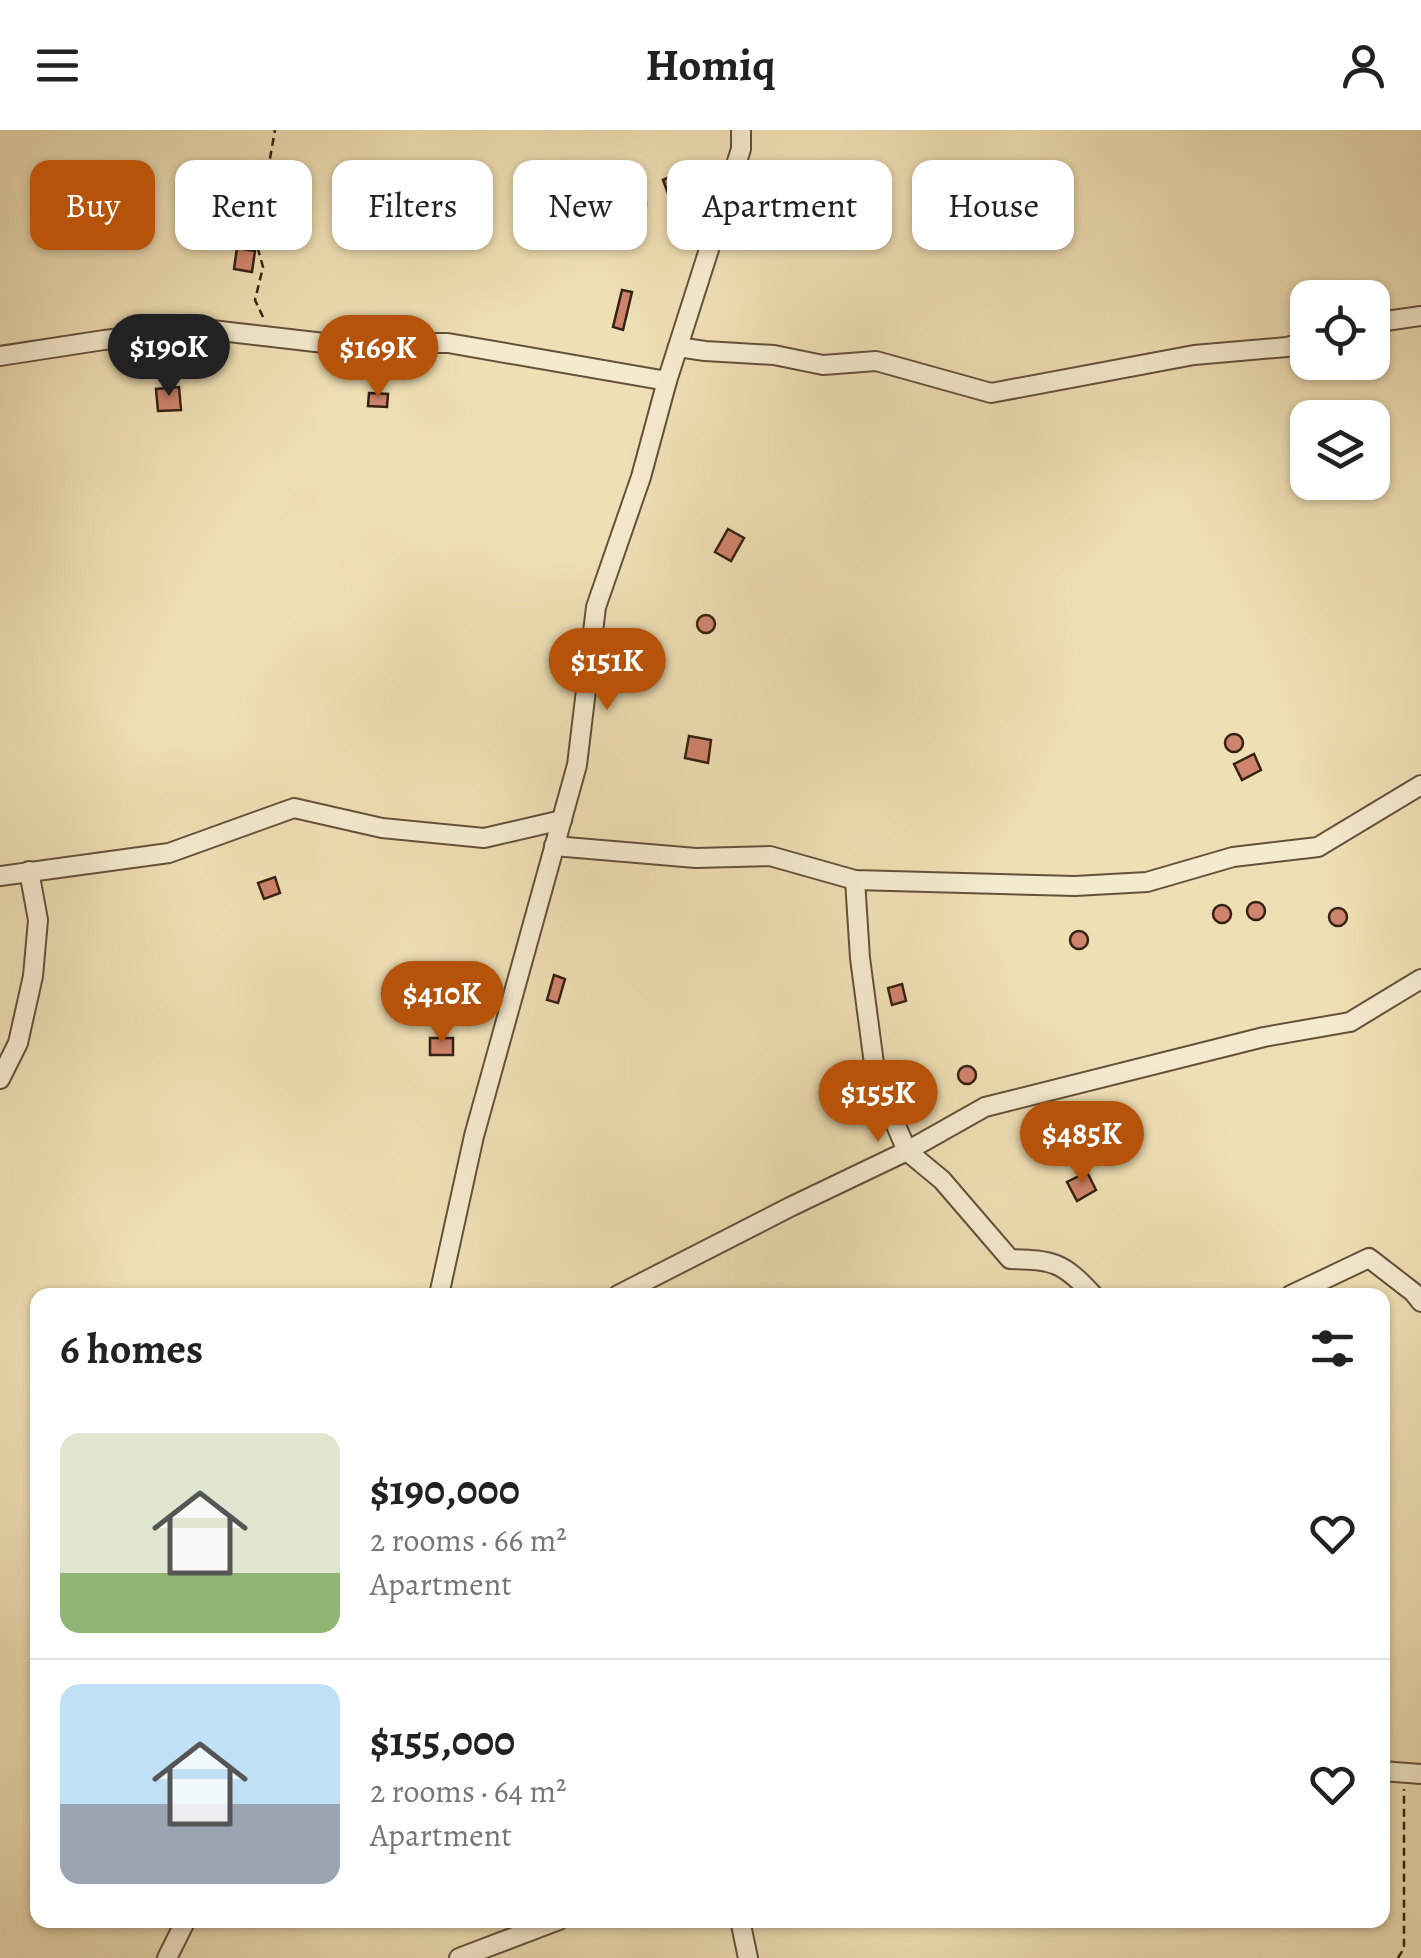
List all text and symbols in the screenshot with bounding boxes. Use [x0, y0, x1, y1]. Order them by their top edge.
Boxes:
text: Homiq [645, 34, 776, 96]
icon: menu [30, 38, 85, 93]
icon: person [1336, 38, 1391, 93]
chip: Buy [30, 160, 155, 250]
chip: Rent [175, 160, 312, 250]
chip: Filters [332, 160, 493, 250]
chip: New [513, 160, 647, 250]
chip: Apartment [667, 160, 892, 250]
chip: House [912, 160, 1074, 250]
map controls [1290, 280, 1390, 500]
button: locate [1290, 280, 1390, 380]
pin: $190K [99, 314, 239, 399]
pin: $169K [308, 315, 448, 400]
text: $190K [130, 324, 208, 368]
text: $169K [339, 325, 417, 369]
button: layers [1290, 400, 1390, 500]
pin: $151K [537, 628, 677, 713]
text: $151K [571, 638, 643, 682]
pin: $410K [372, 961, 512, 1046]
text: $410K [403, 971, 481, 1015]
pin: $155K [808, 1060, 948, 1145]
text: $155K [841, 1070, 915, 1114]
pin: $485K [1012, 1101, 1152, 1186]
text: $485K [1042, 1111, 1122, 1155]
text: 6 homes [60, 1320, 203, 1377]
icon: filters [1305, 1321, 1360, 1376]
text: $190,000 [370, 1461, 520, 1518]
icon: home [140, 1473, 260, 1593]
icon: heart [1305, 1506, 1360, 1561]
text: 2 rooms · 66 m² [370, 1518, 567, 1562]
text: Apartment [370, 1562, 512, 1606]
text: $155,000 [370, 1712, 515, 1769]
icon: home [140, 1724, 260, 1844]
icon: heart [1305, 1757, 1360, 1812]
text: 2 rooms · 64 m² [370, 1769, 567, 1813]
text: Apartment [370, 1813, 512, 1857]

